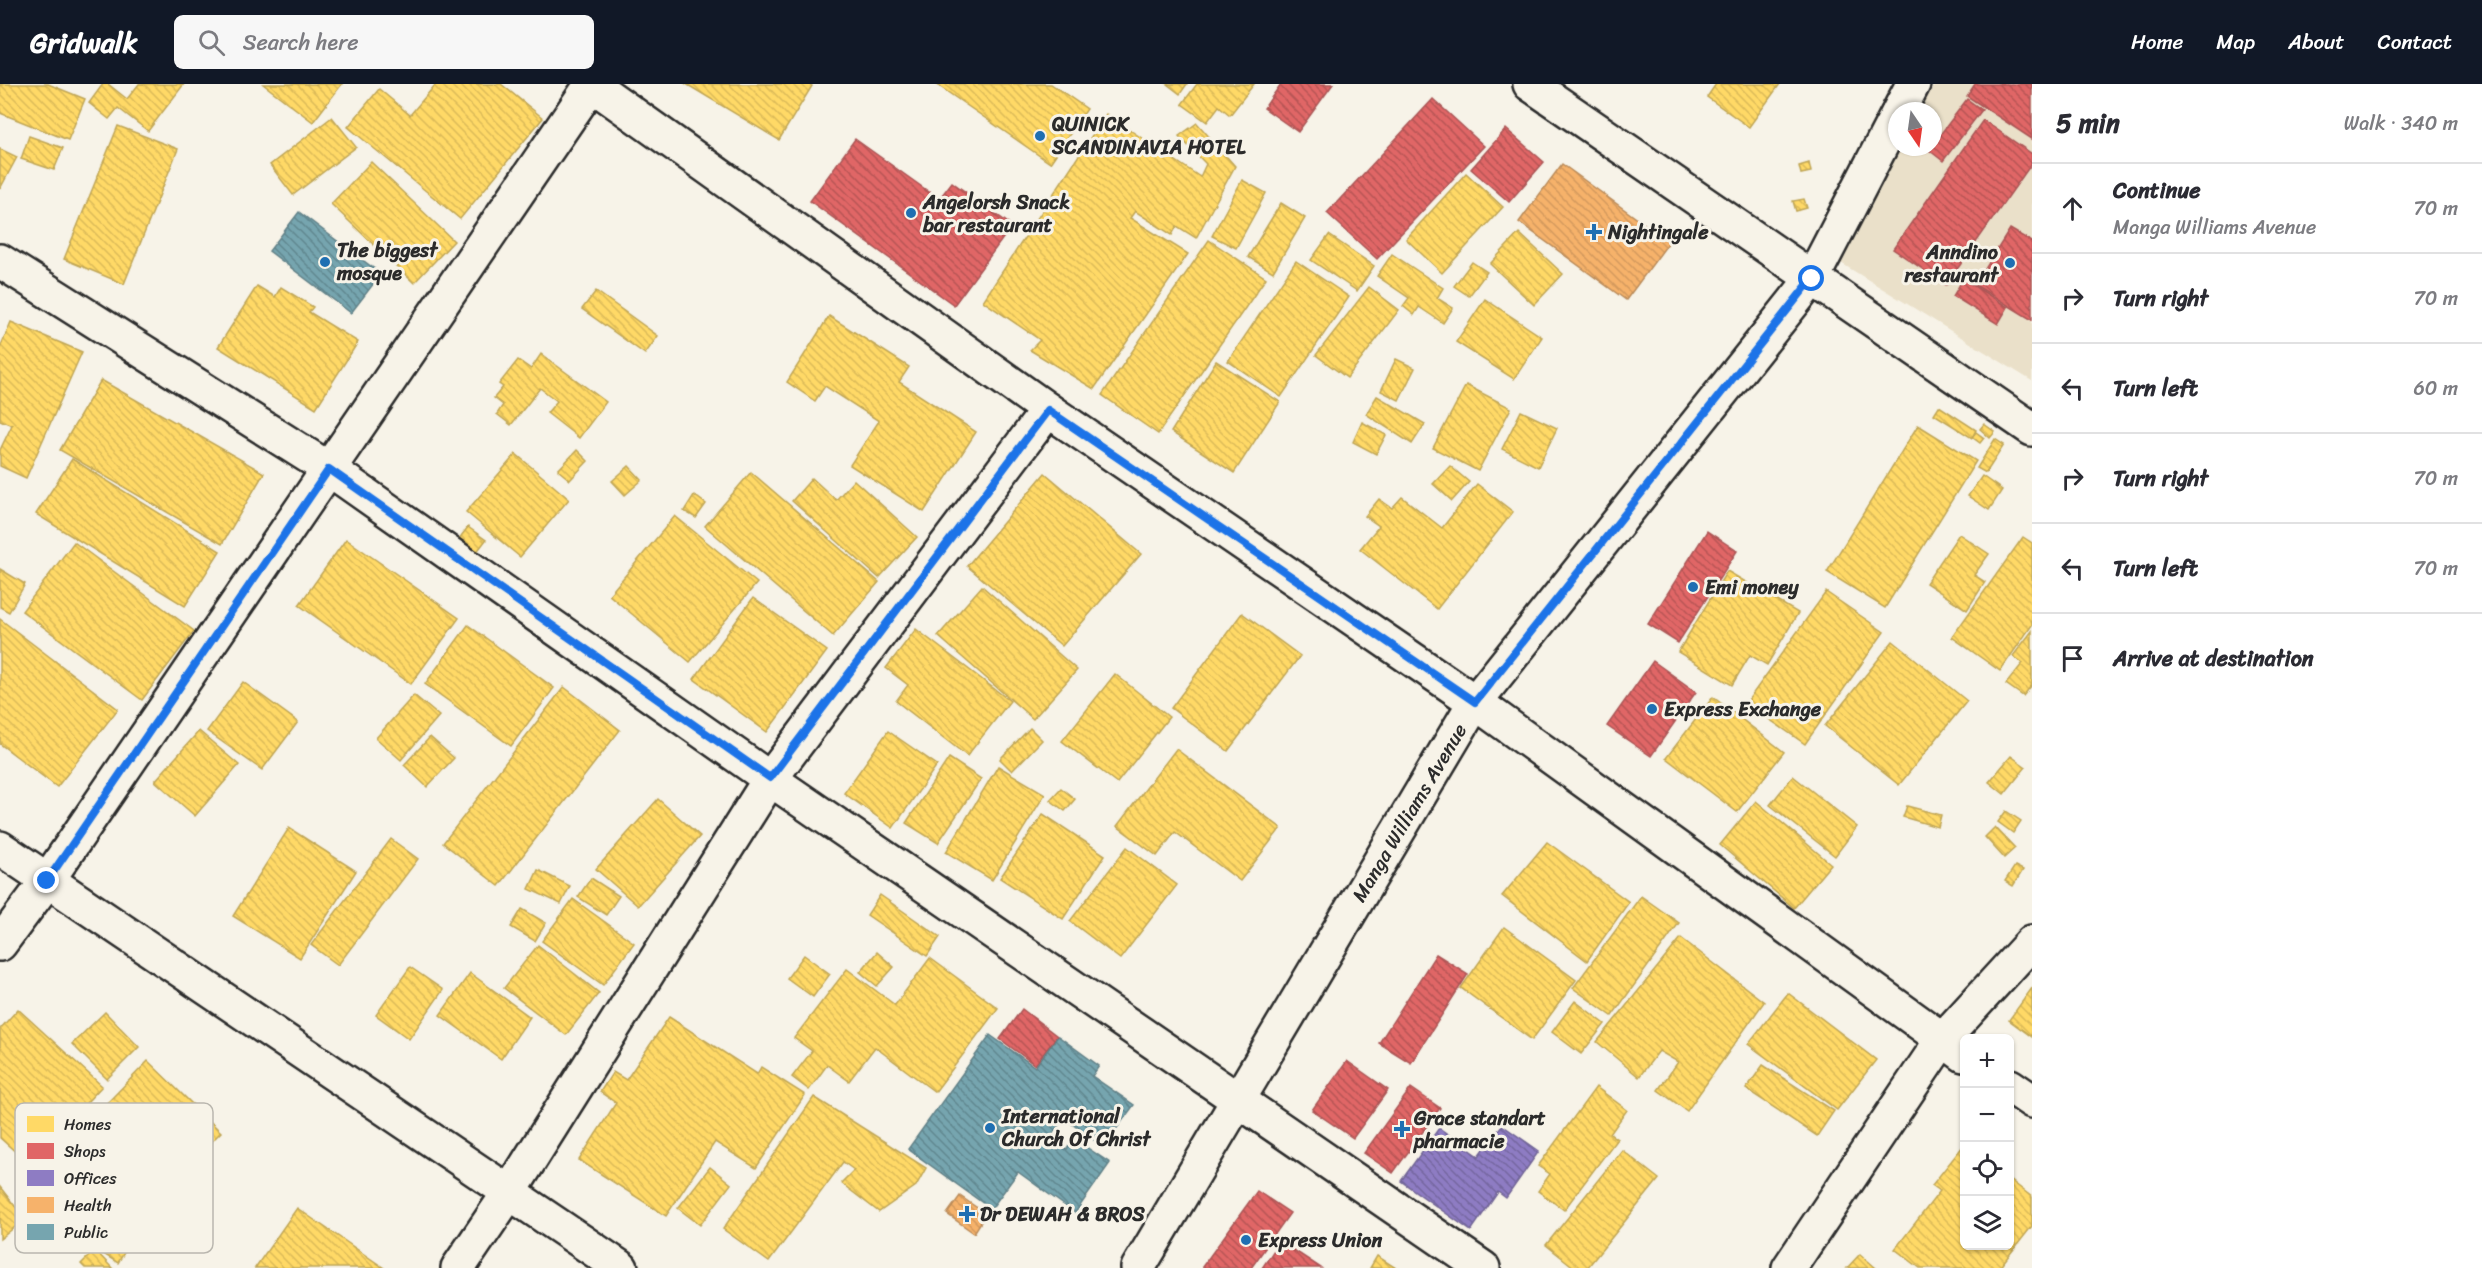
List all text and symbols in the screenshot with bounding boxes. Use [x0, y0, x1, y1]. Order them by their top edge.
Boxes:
search box [174, 15, 594, 69]
text: Gridwalk [30, 18, 138, 67]
text: Search here [243, 23, 359, 62]
text: Home [2131, 23, 2183, 61]
text: Map [2216, 23, 2255, 61]
text: About [2288, 23, 2345, 61]
text: Contact [2378, 23, 2452, 61]
icon: search [195, 26, 228, 59]
text: 5 min [2056, 100, 2120, 146]
north arrow [1888, 102, 1942, 156]
text: Walk · 340 m [2344, 106, 2458, 141]
place label: QUINICK SCANDINAVIA HOTEL [1051, 107, 1246, 165]
marker: QUINICK SCANDINAVIA HOTEL [1033, 129, 1047, 143]
text: Continue [2113, 171, 2201, 210]
place label: Angelorsh Snack bar restaurant [922, 185, 1071, 243]
text: 70 m [2413, 191, 2458, 226]
icon: ahead [2056, 192, 2089, 225]
marker: Angelorsh Snack bar restaurant [904, 206, 918, 220]
text: Manga Williams Avenue [2113, 210, 2316, 245]
place label: Nightingale [1607, 215, 1709, 250]
marker: Nightingale [1585, 223, 1603, 241]
place label: The biggest mosque [336, 233, 439, 291]
place label: Anndino restaurant [1903, 235, 2000, 293]
marker: The biggest mosque [318, 255, 332, 269]
marker: Anndino restaurant [2003, 256, 2017, 270]
route start [1798, 265, 1824, 291]
text: Turn right [2113, 279, 2208, 318]
text: 70 m [2413, 281, 2458, 316]
icon: right [2056, 282, 2089, 315]
text: Turn left [2113, 369, 2198, 408]
text: 60 m [2413, 371, 2458, 406]
icon: left [2056, 372, 2089, 405]
text: Turn right [2113, 459, 2208, 498]
text: 70 m [2413, 461, 2458, 496]
icon: right [2056, 462, 2089, 495]
text: Turn left [2113, 549, 2198, 588]
text: 70 m [2413, 551, 2458, 586]
icon: left [2056, 552, 2089, 585]
place label: Emi money [1705, 570, 1799, 605]
marker: Emi money [1686, 580, 1700, 594]
text: Arrive at destination [2113, 639, 2314, 678]
icon: arrive [2056, 642, 2089, 675]
place label: Express Exchange [1664, 692, 1822, 727]
marker: Express Exchange [1645, 702, 1659, 716]
street label: Manga Williams Avenue [1343, 717, 1477, 909]
route end [33, 867, 59, 893]
map controls [1960, 1034, 2014, 1250]
button: + [1960, 1034, 2014, 1088]
button: − [1960, 1088, 2014, 1142]
place label: International Church Of Christ [1001, 1099, 1152, 1157]
place label: Grace standart pharmacie [1412, 1101, 1546, 1159]
legend [15, 1103, 213, 1253]
text: Homes [64, 1110, 112, 1139]
marker: International Church Of Christ [983, 1121, 997, 1135]
marker: Grace standart pharmacie [1395, 1122, 1409, 1136]
text: Shops [64, 1137, 106, 1166]
button: locate [1960, 1142, 2014, 1196]
text: Offices [64, 1164, 117, 1193]
text: Health [64, 1191, 112, 1220]
button: layers [1960, 1196, 2014, 1250]
place label: Dr DEWAH & BROS [980, 1197, 1145, 1232]
marker: Dr DEWAH & BROS [958, 1205, 976, 1223]
text: Public [64, 1218, 108, 1247]
place label: Express Union [1258, 1223, 1382, 1258]
marker: Express Union [1239, 1233, 1253, 1247]

